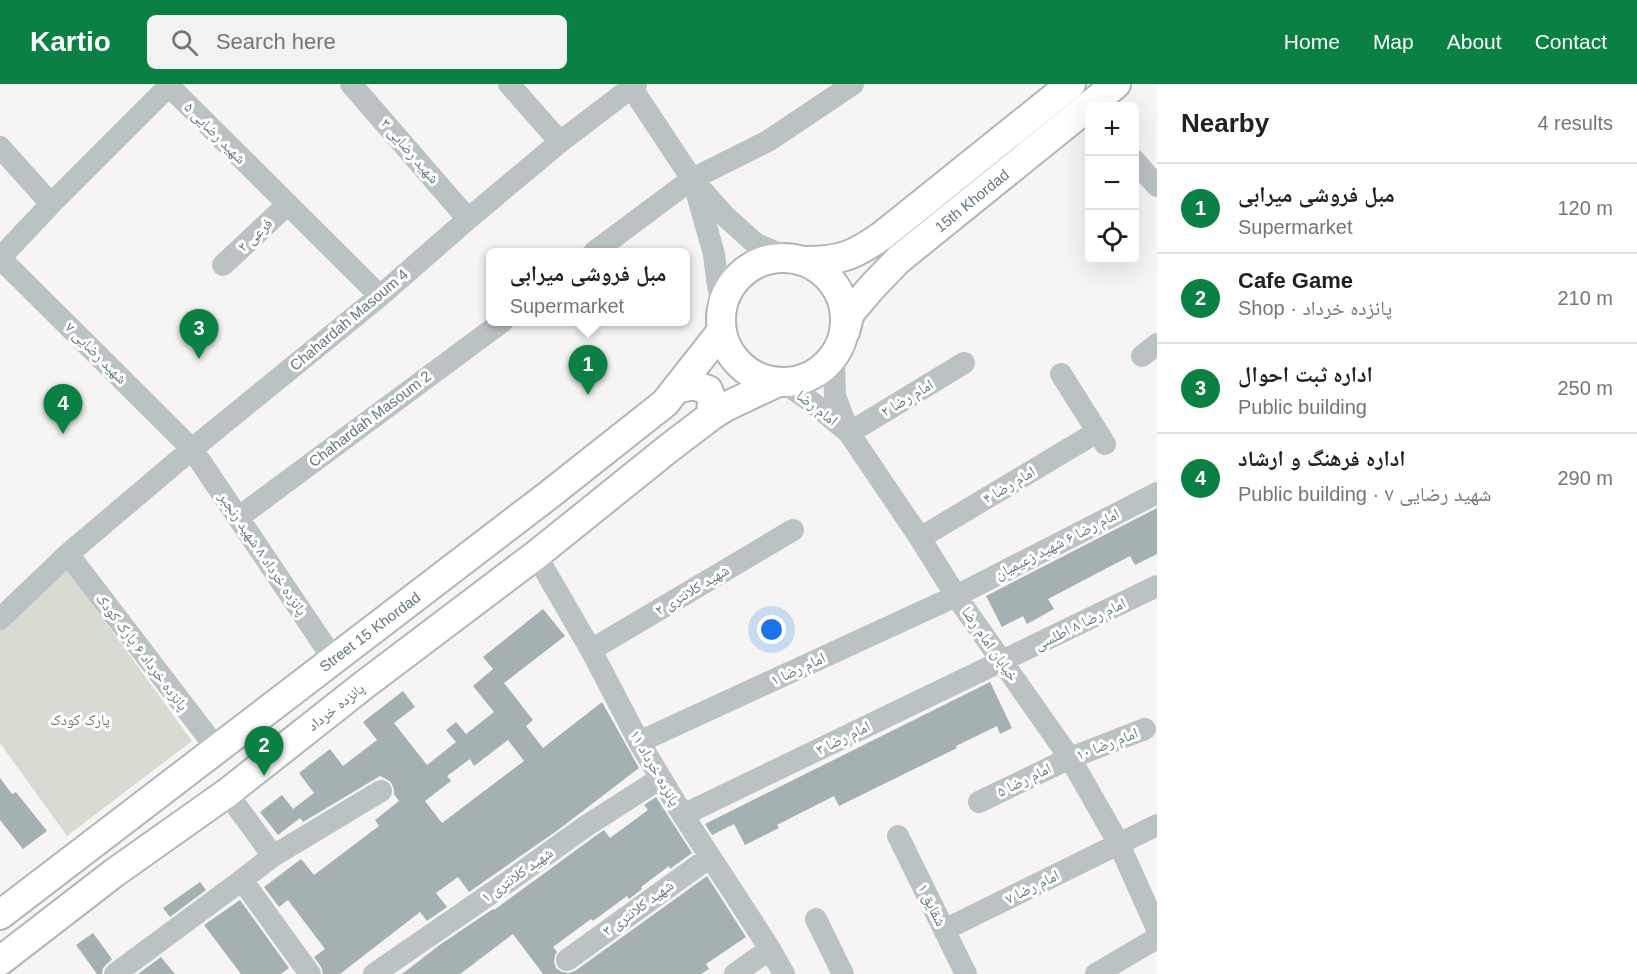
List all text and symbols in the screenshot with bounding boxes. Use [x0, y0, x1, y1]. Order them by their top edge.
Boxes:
search box [147, 15, 567, 69]
text: Kartio [30, 26, 111, 57]
icon: search [168, 26, 201, 59]
text: Search here [216, 29, 336, 54]
text: Home [1284, 30, 1340, 53]
text: Map [1373, 30, 1414, 53]
text: About [1447, 30, 1502, 53]
text: Contact [1535, 30, 1607, 53]
street label: شهید رضایی ۵ [180, 98, 250, 168]
map controls [1085, 102, 1139, 264]
button: + [1085, 102, 1139, 156]
text: Nearby [1181, 108, 1269, 138]
text: 4 results [1537, 112, 1613, 134]
street label: شهید رضایی ۳ [376, 115, 443, 188]
button: − [1085, 156, 1139, 210]
street label: 15th Khordad [931, 166, 1012, 236]
text: مبل فروشی میرابی [1238, 182, 1395, 207]
text: 1 [1195, 197, 1206, 219]
text: 120 m [1557, 197, 1613, 219]
button: locate [1085, 210, 1139, 264]
street label: فرعی ۲ [234, 214, 277, 256]
text: Supermarket [1238, 216, 1353, 238]
popup [486, 248, 690, 326]
text: مبل فروشی میرابی [510, 261, 666, 286]
street label: Chahardah Masoum 4 [286, 265, 411, 374]
text: Cafe Game [1238, 268, 1353, 293]
text: 2 [1195, 287, 1206, 309]
text: 210 m [1557, 287, 1613, 309]
text: Supermarket [510, 295, 624, 317]
text: Shop · پانزده خرداد [1238, 297, 1392, 319]
pin: 3 [180, 310, 218, 359]
street label: شهید رضایی ۷ [61, 318, 131, 388]
pin: 1 [568, 346, 608, 395]
text: اداره ثبت احوال [1238, 362, 1373, 387]
street label: Chahardah Masoum 2 [305, 367, 434, 470]
street label: امام رضا ۲ [878, 375, 937, 422]
text: 3 [1195, 377, 1206, 399]
text: 250 m [1557, 377, 1613, 399]
pin: 4 [44, 384, 82, 434]
street label: امام رضا [792, 386, 841, 430]
text: Public building [1238, 396, 1367, 418]
text: اداره فرهنگ و ارشاد [1238, 446, 1406, 471]
street label: امام رضا ۴ [980, 462, 1039, 509]
text: 4 [1195, 467, 1206, 489]
text: 290 m [1557, 467, 1613, 489]
text: Public building · شهید رضایی ۷ [1238, 483, 1491, 505]
street label: پانزده خرداد ۸ شهید رنجبر [214, 488, 311, 619]
street label: امام رضا ۶ شهید زعیمیان [992, 505, 1123, 584]
street label: شهید کلانتری ۲ [652, 561, 733, 620]
street label: Street 15 Khordad [316, 588, 423, 675]
street label: پانزده خرداد ۶ پارک کودک [92, 590, 192, 714]
street label: امام رضا ۸ اطلسی [1031, 594, 1129, 655]
street label: خیابان امام رضا [957, 603, 1022, 686]
your location [757, 615, 786, 644]
street label: امام رضا ۱ [768, 649, 829, 690]
street label: پانزده خرداد [304, 679, 368, 735]
park label: پارک کودک [50, 711, 110, 729]
street label: امام رضا ۳ [813, 717, 873, 760]
street label: امام رضا ۱۰ [1074, 724, 1141, 765]
pin: 2 [244, 726, 284, 776]
street label: پانزده خرداد ۱۱ [626, 727, 684, 809]
street label: امام رضا ۵ [994, 759, 1054, 802]
street label: شهید کلانتری ۱ [478, 844, 557, 907]
street label: امام رضا ۷ [1002, 866, 1062, 909]
street label: شهید کلانتری ۳ [599, 876, 678, 941]
street label: شقایق ۱ [913, 881, 950, 930]

